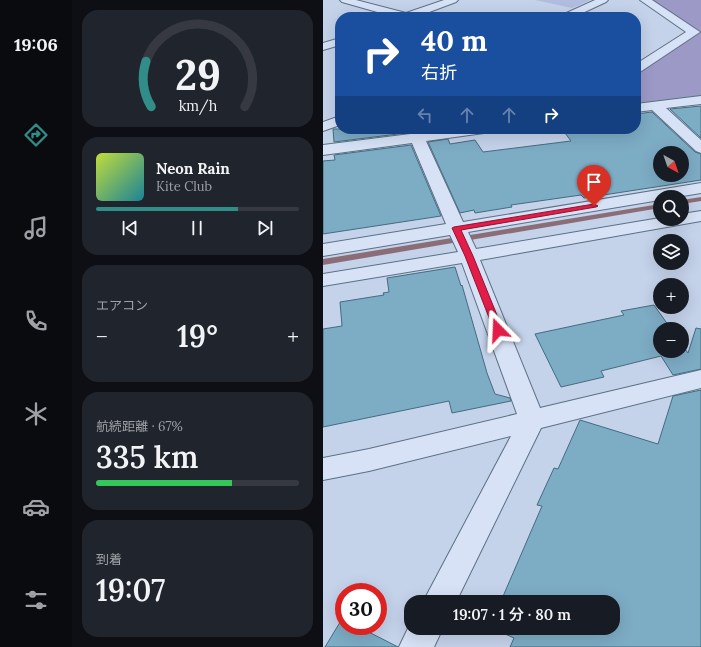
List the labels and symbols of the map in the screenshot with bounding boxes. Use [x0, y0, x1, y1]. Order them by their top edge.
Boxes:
north arrow [653, 146, 689, 182]
pin [577, 165, 611, 206]
position arrow [477, 309, 519, 351]
speed limit sign: 30 [335, 583, 387, 635]

